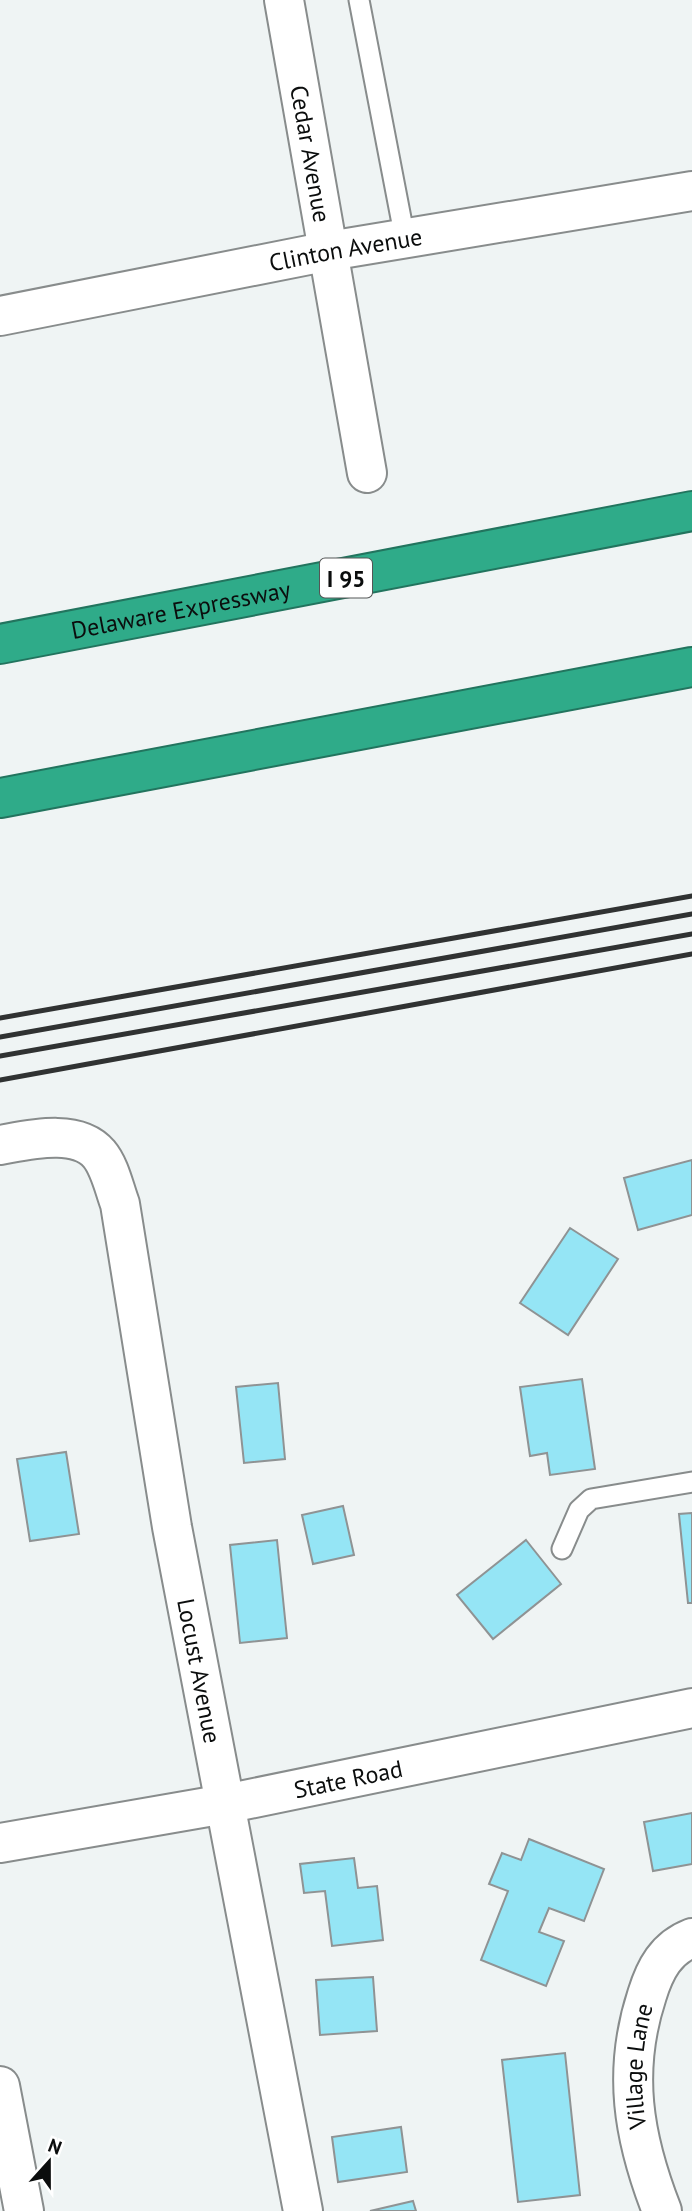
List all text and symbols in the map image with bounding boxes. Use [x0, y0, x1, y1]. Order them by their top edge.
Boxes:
street label: Cedar Avenue [284, 83, 338, 225]
street label: Clinton Avenue [266, 220, 424, 278]
road number: I 95 [320, 558, 372, 598]
street label: Delaware Expressway [68, 573, 293, 646]
street label: Locust Avenue [171, 1596, 229, 1746]
street label: State Road [291, 1752, 405, 1805]
street label: Village Lane [618, 2000, 659, 2132]
north arrow [14, 2127, 84, 2197]
text: N [45, 2133, 65, 2160]

